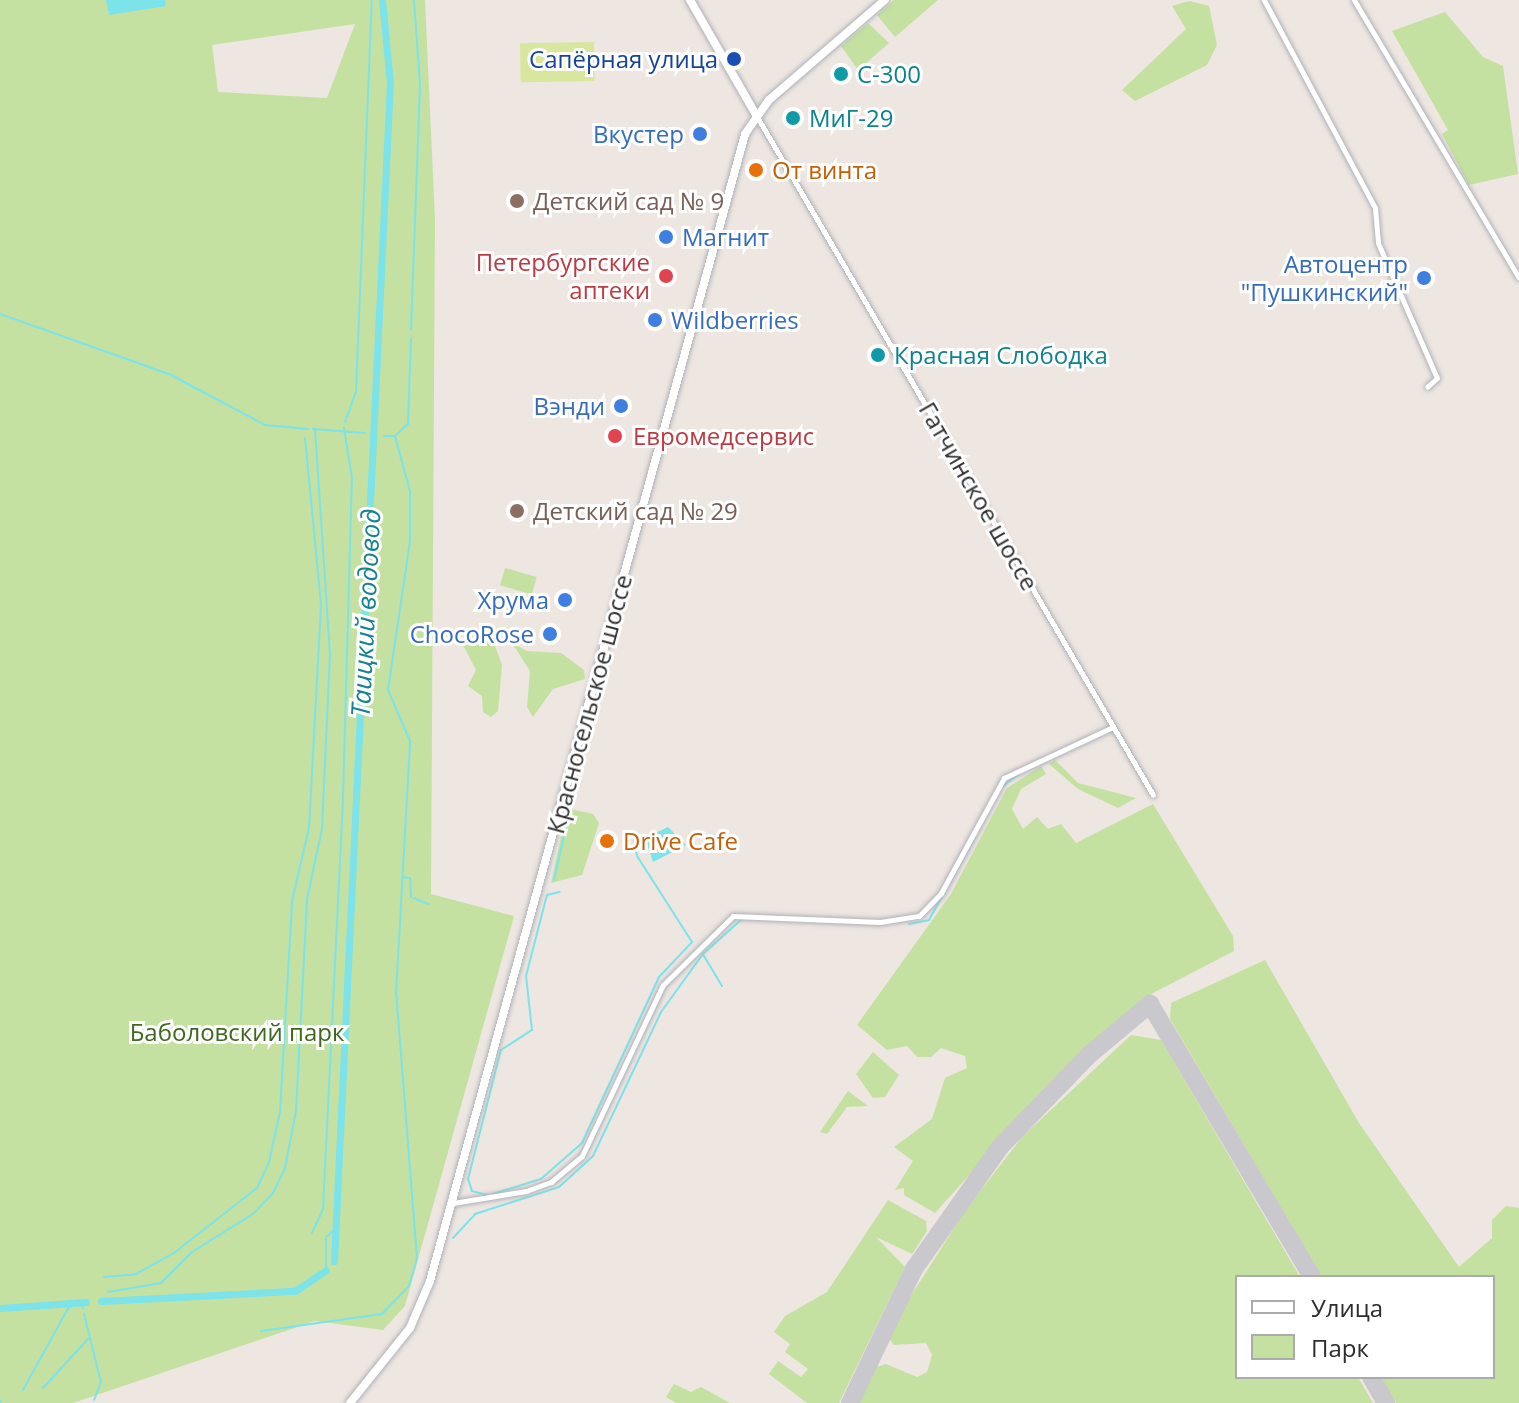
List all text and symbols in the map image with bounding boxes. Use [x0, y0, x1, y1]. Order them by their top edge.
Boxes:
place label: Сапёрная улица [529, 45, 718, 73]
marker: Сапёрная улица [725, 50, 743, 68]
place label: С-300 [857, 60, 921, 88]
marker: С-300 [832, 65, 850, 83]
place label: МиГ-29 [809, 104, 893, 132]
marker: МиГ-29 [784, 109, 802, 127]
place label: Вкустер [593, 120, 684, 148]
marker: Вкустер [691, 125, 709, 143]
place label: От винта [772, 156, 877, 184]
marker: От винта [747, 161, 765, 179]
place label: Детский сад № 9 [533, 187, 724, 215]
marker: Детский сад № 9 [508, 192, 526, 210]
place label: Магнит [682, 223, 769, 251]
marker: Магнит [657, 228, 675, 246]
place label: Петербургские аптеки [476, 248, 650, 304]
place label: Автоцентр "Пушкинский" [1241, 250, 1408, 306]
marker: Петербургские аптеки [657, 267, 675, 285]
marker: Автоцентр "Пушкинский" [1415, 269, 1433, 287]
place label: Wildberries [671, 306, 799, 334]
marker: Wildberries [646, 311, 664, 329]
place label: Красная Слободка [894, 341, 1108, 369]
marker: Красная Слободка [869, 346, 887, 364]
place label: Вэнди [533, 392, 605, 420]
marker: Вэнди [612, 397, 630, 415]
street label: Гатчинское шоссе [913, 397, 1045, 595]
place label: Евромедсервис [633, 422, 814, 450]
marker: Евромедсервис [604, 425, 626, 447]
place label: Детский сад № 29 [533, 497, 738, 525]
marker: Детский сад № 29 [508, 502, 526, 520]
water label: Таицкий водовод [345, 508, 387, 718]
street label: Красносельское шоссе [541, 571, 637, 837]
place label: Хрума [477, 586, 549, 614]
marker: Хрума [556, 591, 574, 609]
place label: ChocoRose [410, 620, 534, 648]
marker: ChocoRose [541, 625, 559, 643]
place label: Drive Cafe [623, 827, 738, 855]
marker: Drive Cafe [598, 832, 616, 850]
park label: Баболовский парк [130, 1018, 344, 1046]
legend [1235, 1275, 1495, 1379]
text: Улица [1311, 1291, 1383, 1324]
text: Парк [1311, 1331, 1369, 1364]

